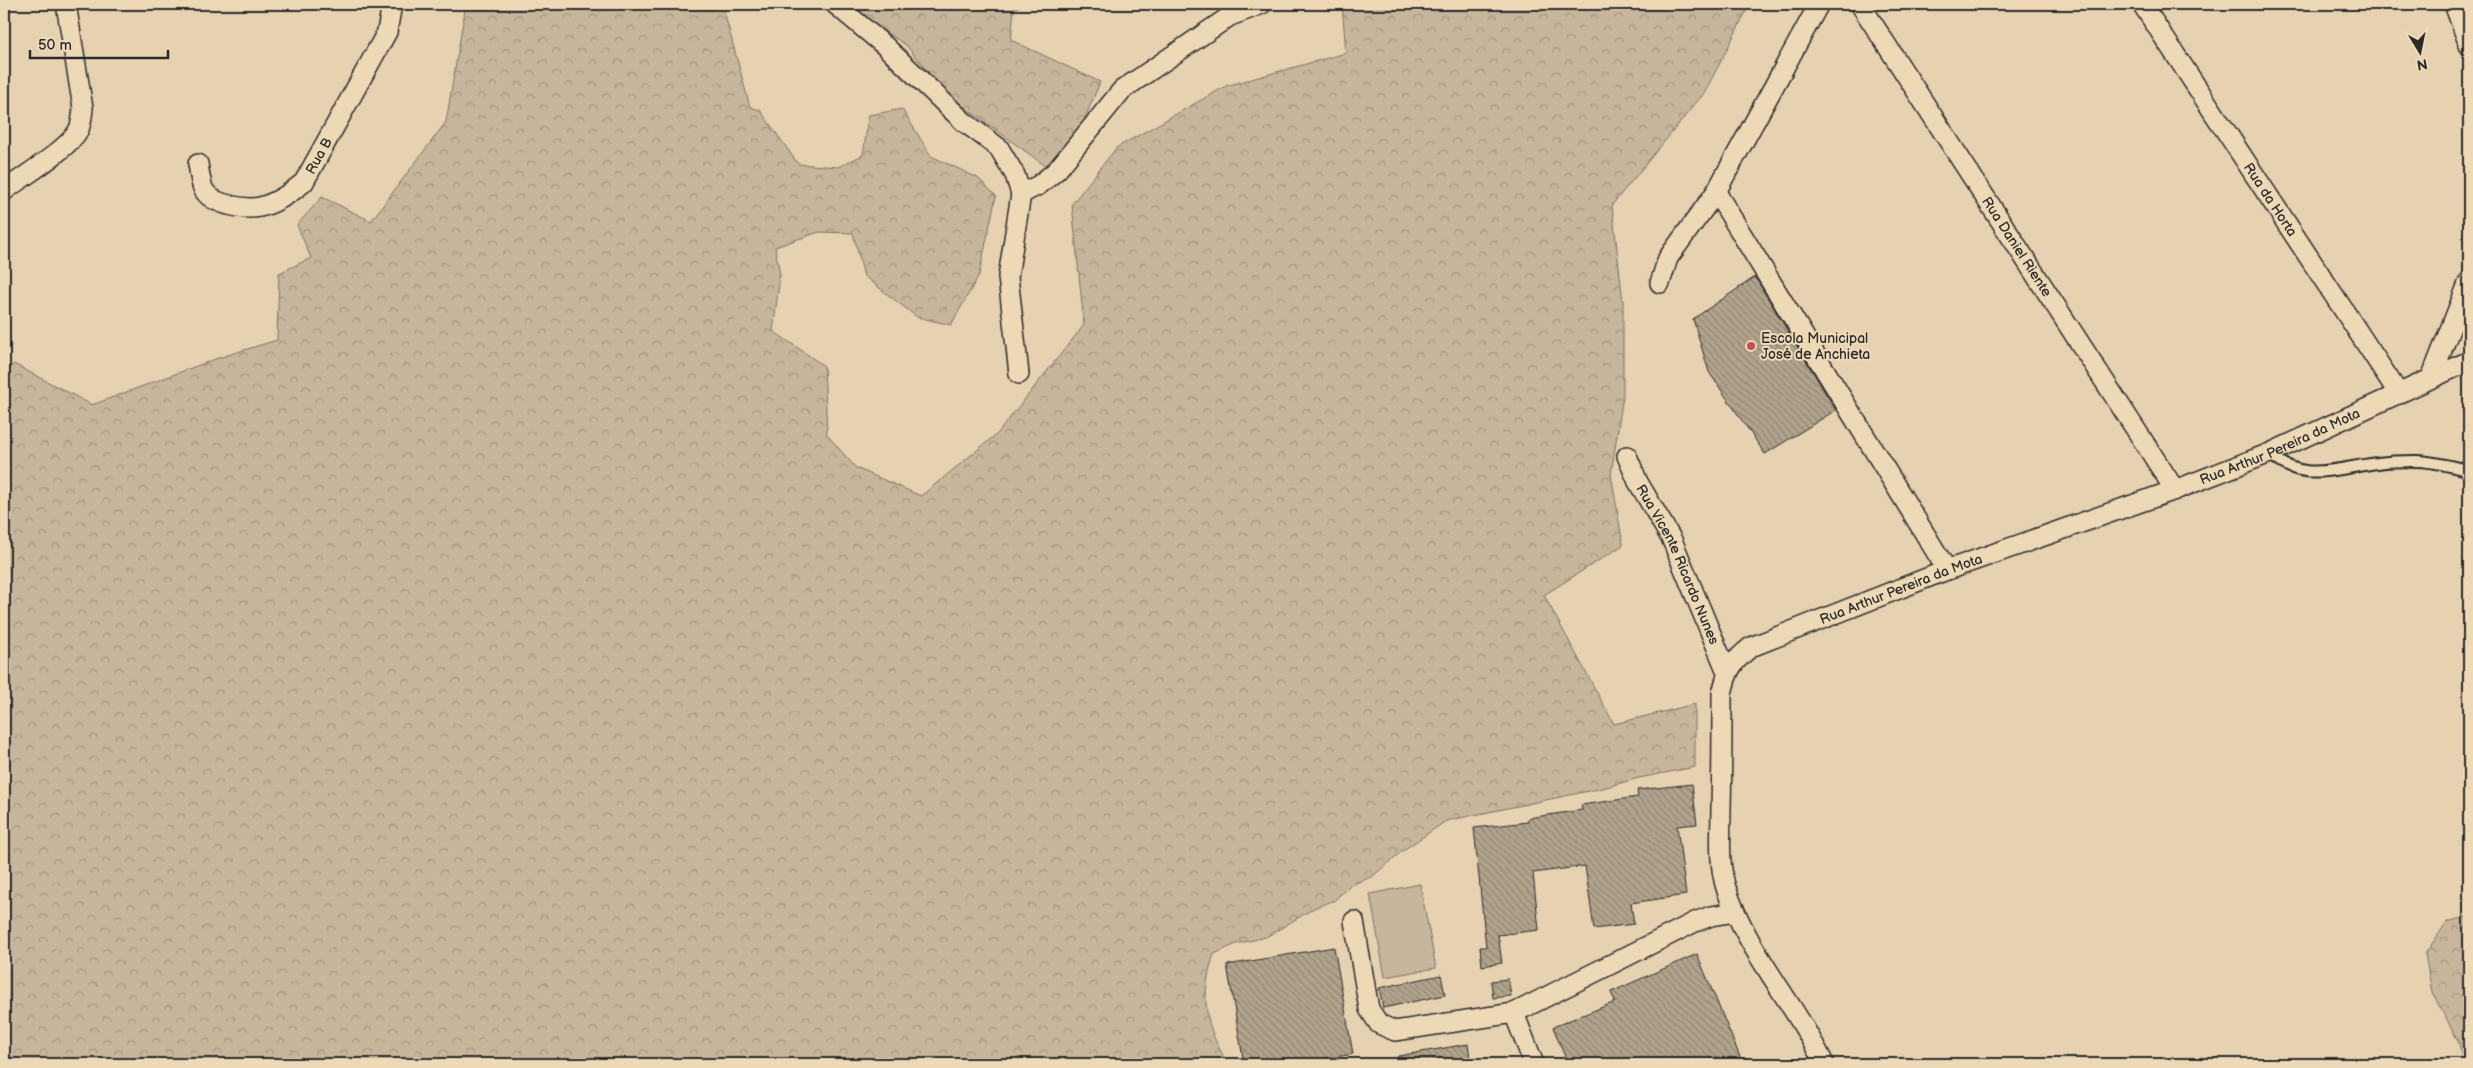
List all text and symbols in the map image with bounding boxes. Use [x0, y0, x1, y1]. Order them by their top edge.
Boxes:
scale bar [30, 28, 168, 60]
north arrow [2396, 28, 2446, 78]
text: 50 m [38, 36, 72, 55]
text: N [2416, 55, 2429, 74]
street label: Rua B [302, 134, 336, 177]
street label: Rua da Horta [2240, 159, 2301, 239]
street label: Rua Daniel Riente [1979, 193, 2056, 300]
place label: Escola Municipal José de Anchieta [1761, 330, 1870, 363]
marker: Escola Municipal José de Anchieta [1745, 340, 1757, 352]
street label: Rua Arthur Pereira da Mota [2197, 404, 2363, 488]
street label: Rua Vicente Ricardo Nunes [1633, 481, 1723, 647]
street label: Rua Arthur Pereira da Mota [1817, 550, 1984, 628]

